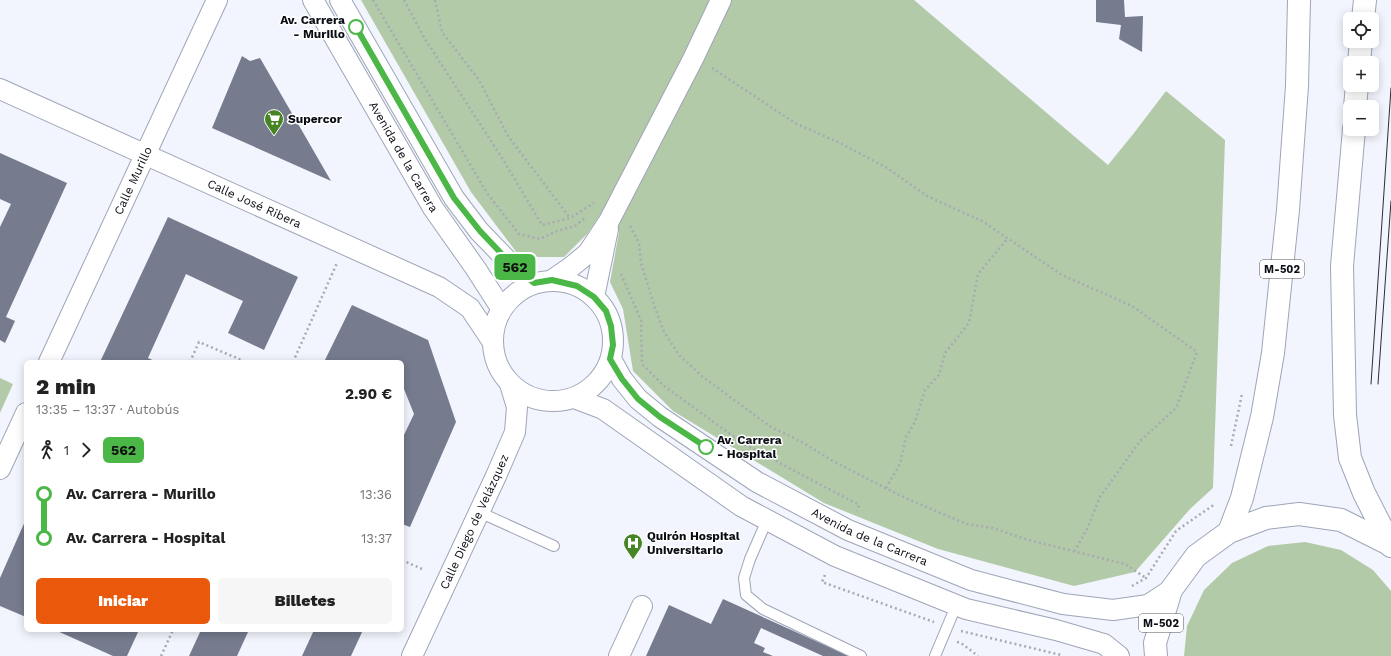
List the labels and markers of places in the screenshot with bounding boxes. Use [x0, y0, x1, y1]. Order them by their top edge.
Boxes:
place label: Av. Carrera - Murillo [280, 13, 345, 41]
marker: Av. Carrera - Murillo [348, 19, 364, 35]
supermarket icon: Supercor [263, 108, 285, 136]
place label: Supercor [288, 112, 343, 126]
place label: Av. Carrera - Hospital [717, 433, 782, 461]
marker: Av. Carrera - Hospital [698, 439, 714, 455]
place label: Quirón Hospital Universitario [647, 529, 740, 557]
hospital icon: Quirón Hospital Universitario [622, 532, 644, 560]

